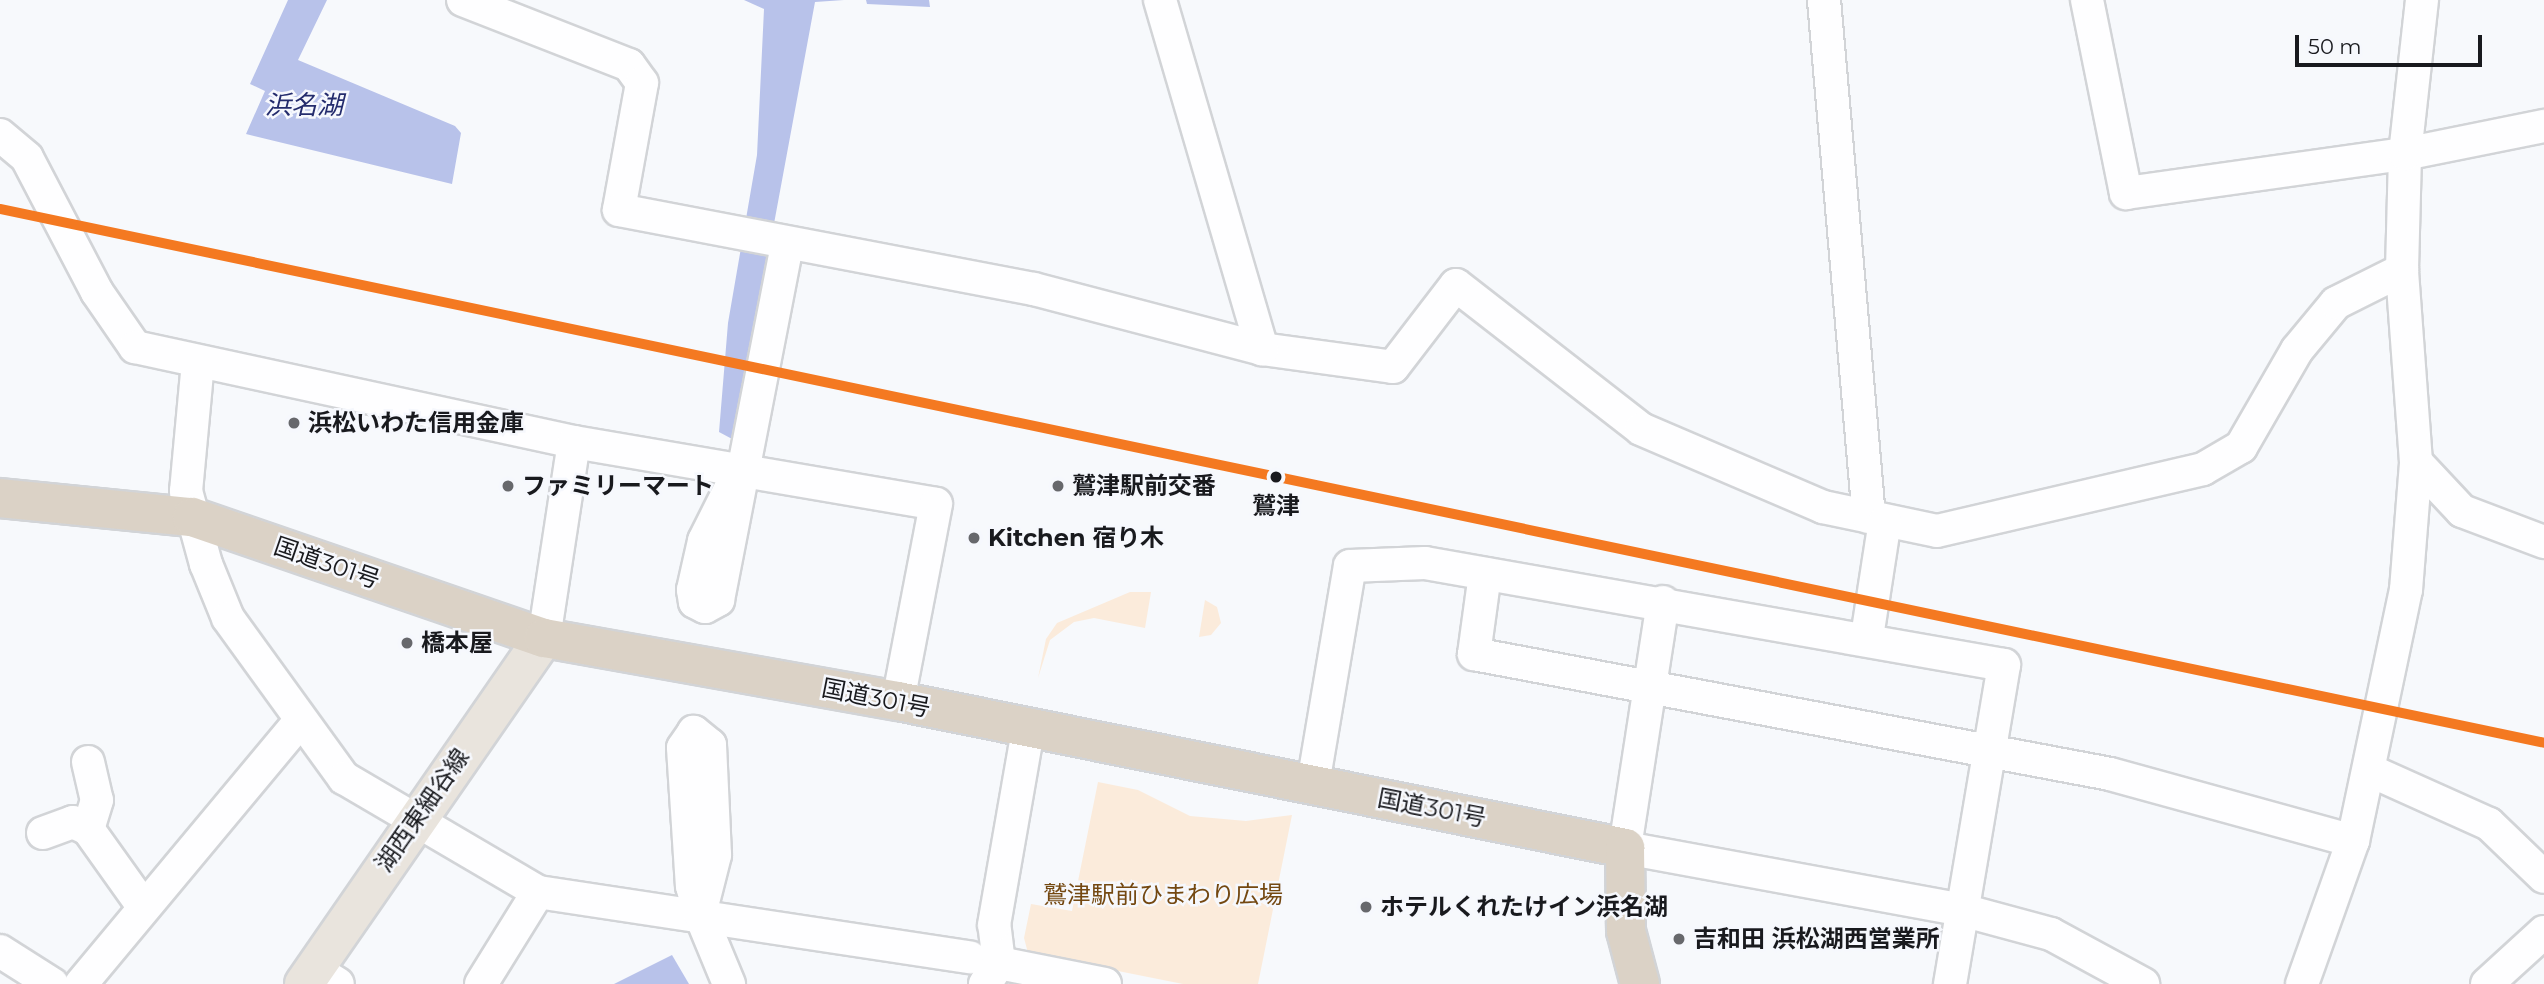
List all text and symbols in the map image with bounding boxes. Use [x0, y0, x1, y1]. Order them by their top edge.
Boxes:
scale bar [2299, 21, 2486, 65]
text: 50 m [2308, 34, 2362, 59]
water label: 浜名湖 [265, 90, 343, 122]
place label: 浜松いわた信用金庫 [308, 409, 524, 437]
marker: 浜松いわた信用金庫 [286, 415, 302, 431]
marker: 鷲津 [1265, 466, 1287, 488]
place label: ファミリーマート [522, 472, 714, 500]
place label: 鷲津駅前交番 [1072, 472, 1216, 500]
marker: ファミリーマート [500, 478, 516, 494]
marker: 鷲津駅前交番 [1050, 478, 1066, 494]
place label: 鷲津 [1252, 492, 1300, 520]
place label: Kitchen 宿り木 [988, 524, 1164, 552]
marker: Kitchen 宿り木 [966, 530, 982, 546]
street label: 国道301号 [270, 531, 384, 595]
place label: 橋本屋 [421, 629, 493, 657]
marker: 橋本屋 [399, 635, 415, 651]
street label: 国道301号 [819, 673, 933, 723]
street label: 湖西東細谷線 [369, 743, 475, 877]
street label: 国道301号 [1375, 783, 1489, 833]
park label: 鷲津駅前ひまわり広場 [1043, 881, 1283, 909]
place label: ホテルくれたけイン浜名湖 [1380, 893, 1668, 921]
marker: ホテルくれたけイン浜名湖 [1358, 899, 1374, 915]
place label: 吉和田 浜松湖西営業所 [1693, 925, 1940, 953]
marker: 吉和田 浜松湖西営業所 [1671, 931, 1687, 947]

